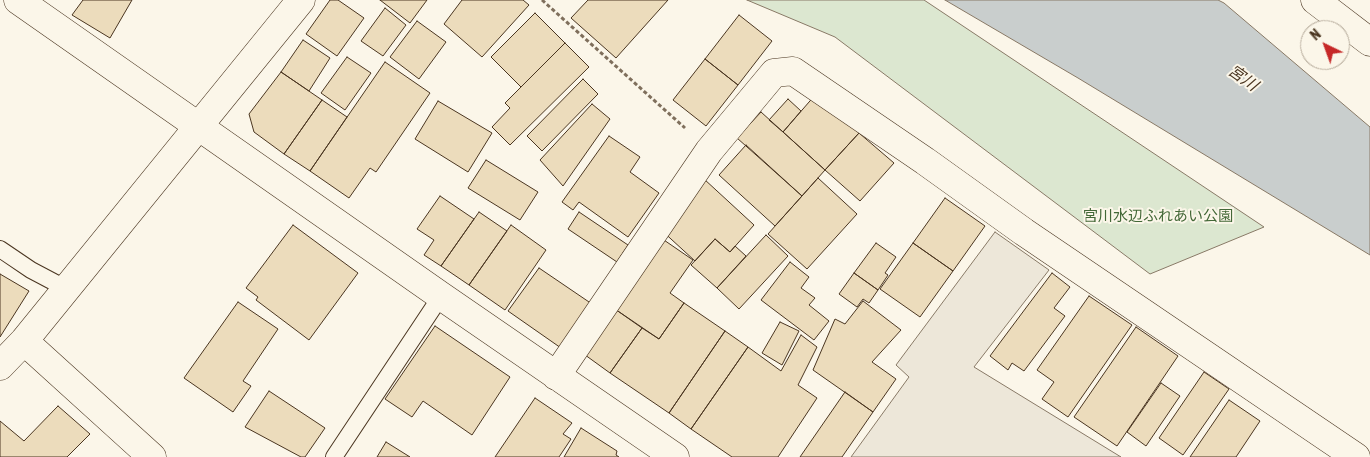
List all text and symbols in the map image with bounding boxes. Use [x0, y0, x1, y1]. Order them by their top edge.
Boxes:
north arrow [1300, 20, 1350, 70]
text: N [1307, 26, 1324, 43]
water label: 宮川 [1224, 61, 1262, 95]
park label: 宮川水辺ふれあい公園 [1083, 207, 1233, 225]

